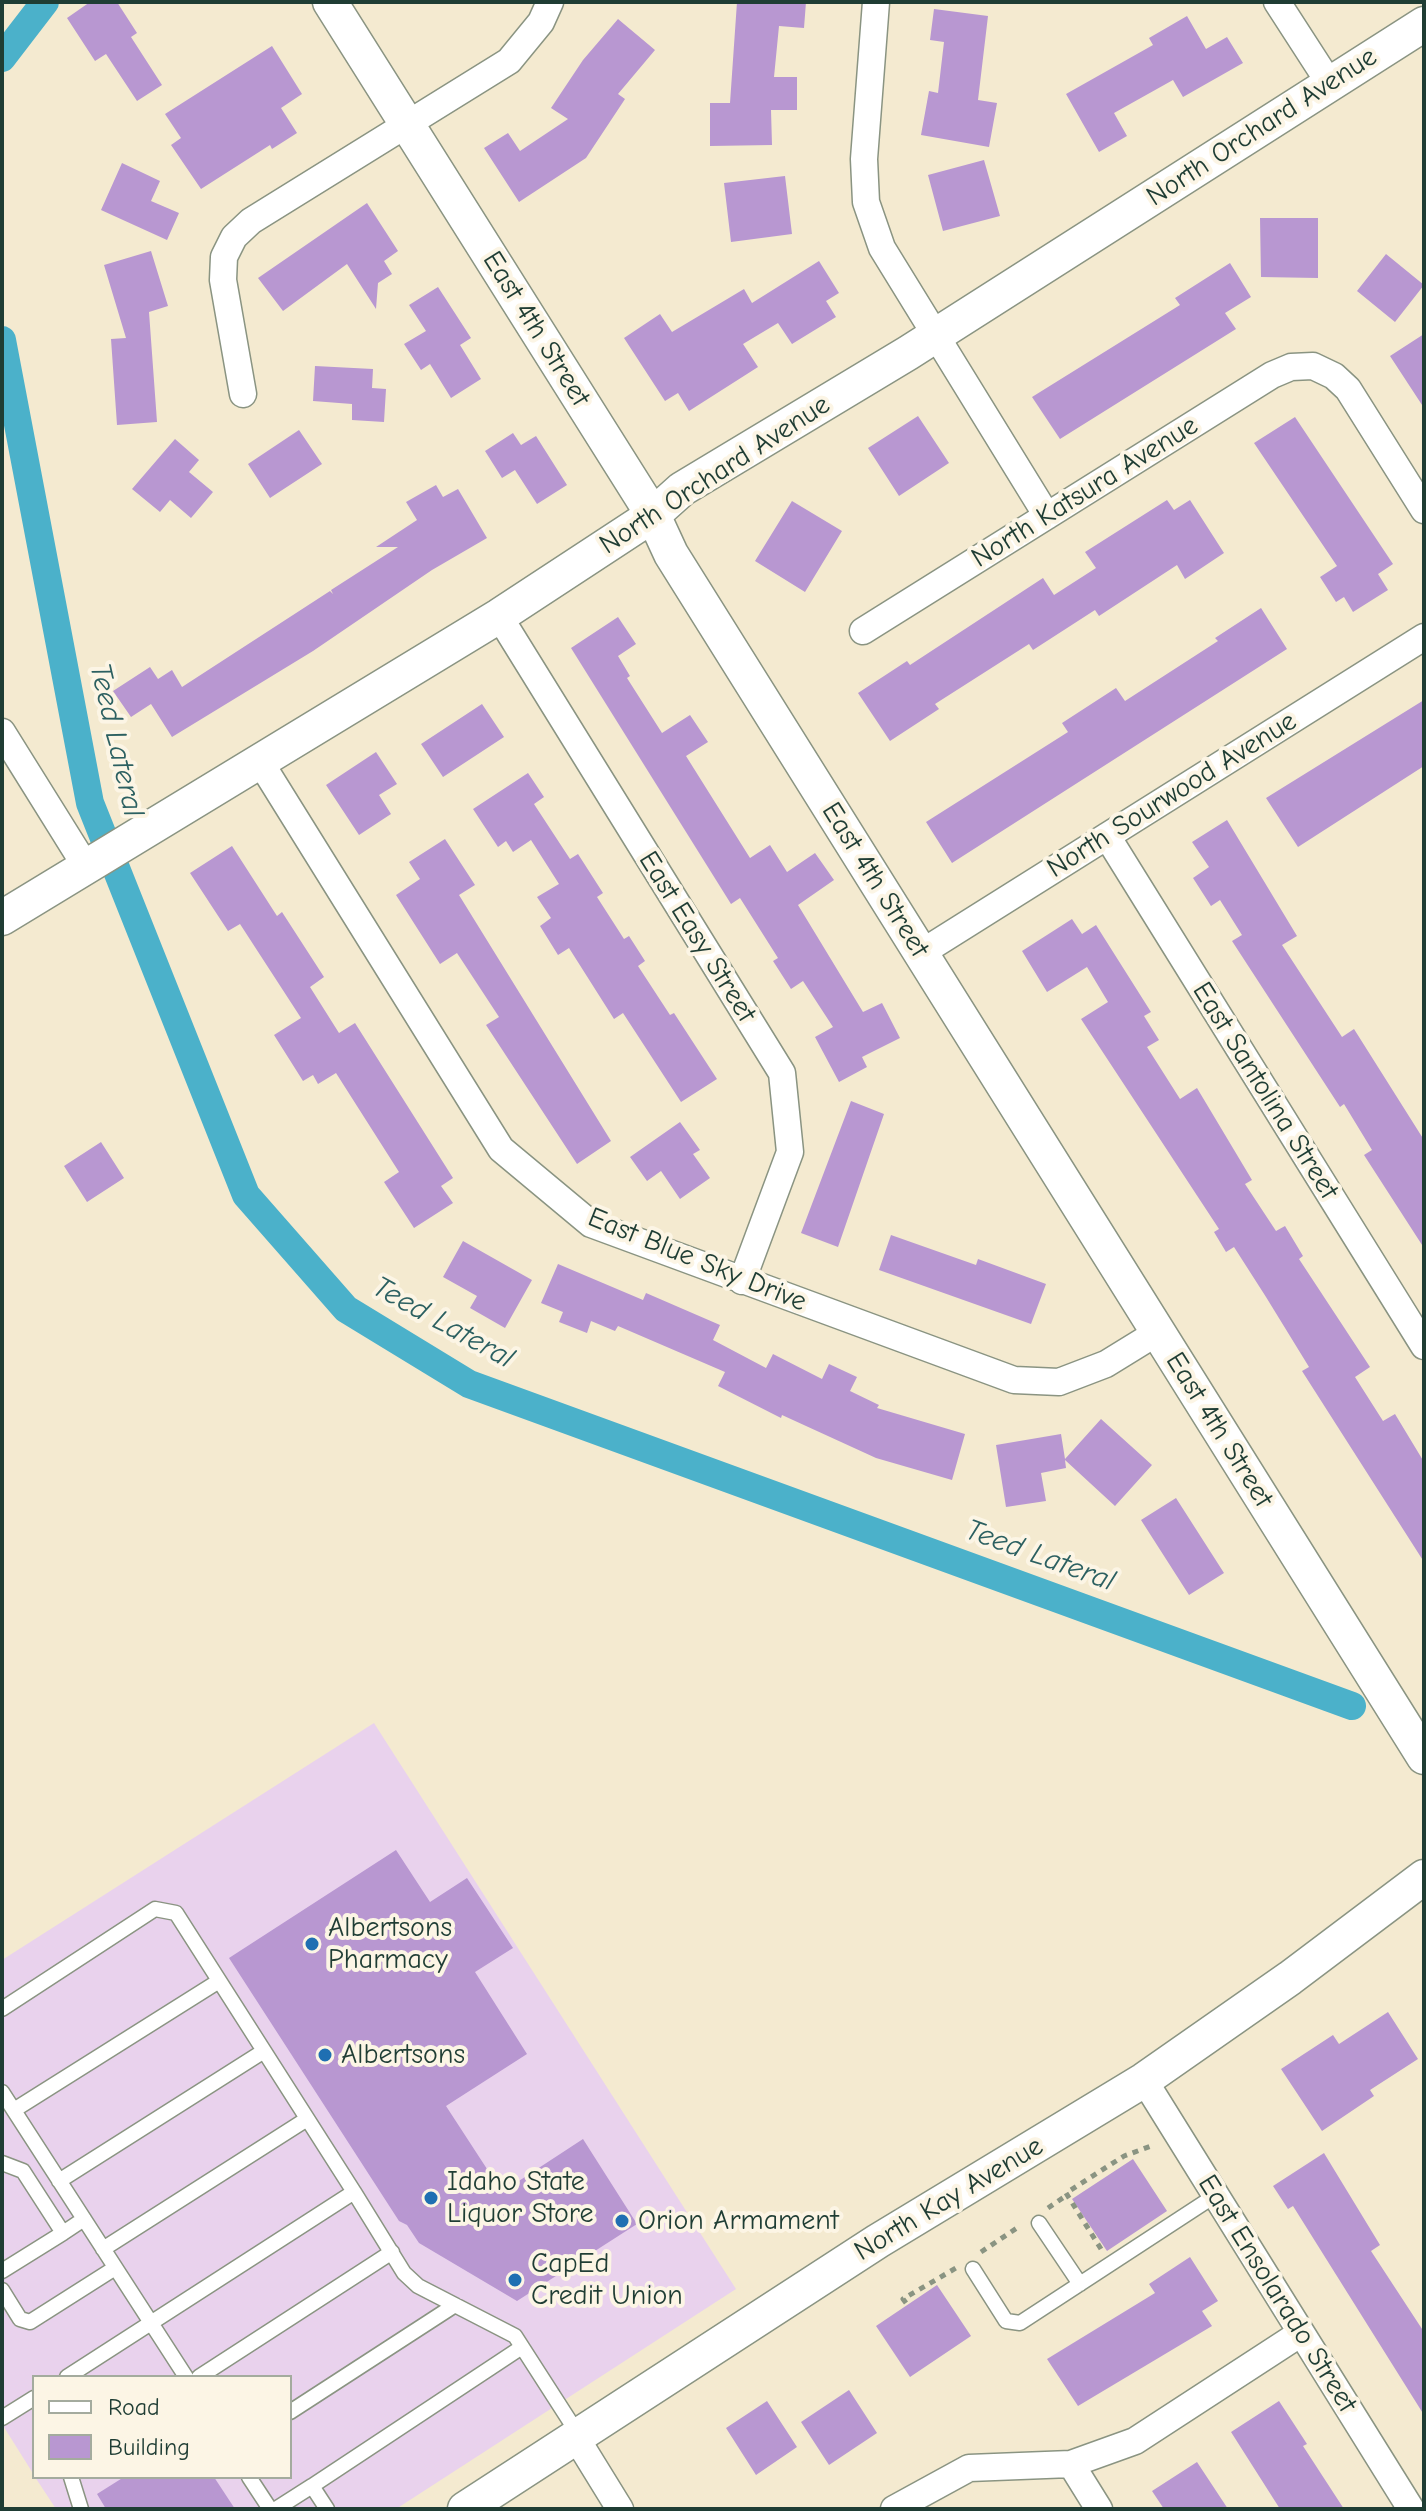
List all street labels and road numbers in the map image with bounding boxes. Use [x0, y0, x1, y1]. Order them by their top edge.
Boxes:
street label: North Orchard Avenue [1141, 40, 1383, 214]
street label: East 4th Street [475, 245, 597, 413]
street label: North Orchard Avenue [594, 388, 836, 562]
street label: North Katsura Avenue [966, 409, 1204, 575]
street label: North Sourwood Avenue [1041, 705, 1303, 885]
street label: East 4th Street [814, 796, 936, 964]
street label: East Easy Street [631, 845, 763, 1029]
street label: East Santolina Street [1185, 976, 1345, 1206]
street label: East Blue Sky Drive [583, 1201, 811, 1319]
street label: East 4th Street [1158, 1346, 1280, 1514]
street label: North Kay Avenue [849, 2129, 1049, 2269]
street label: East Ensolarado Street [1190, 2169, 1364, 2419]

